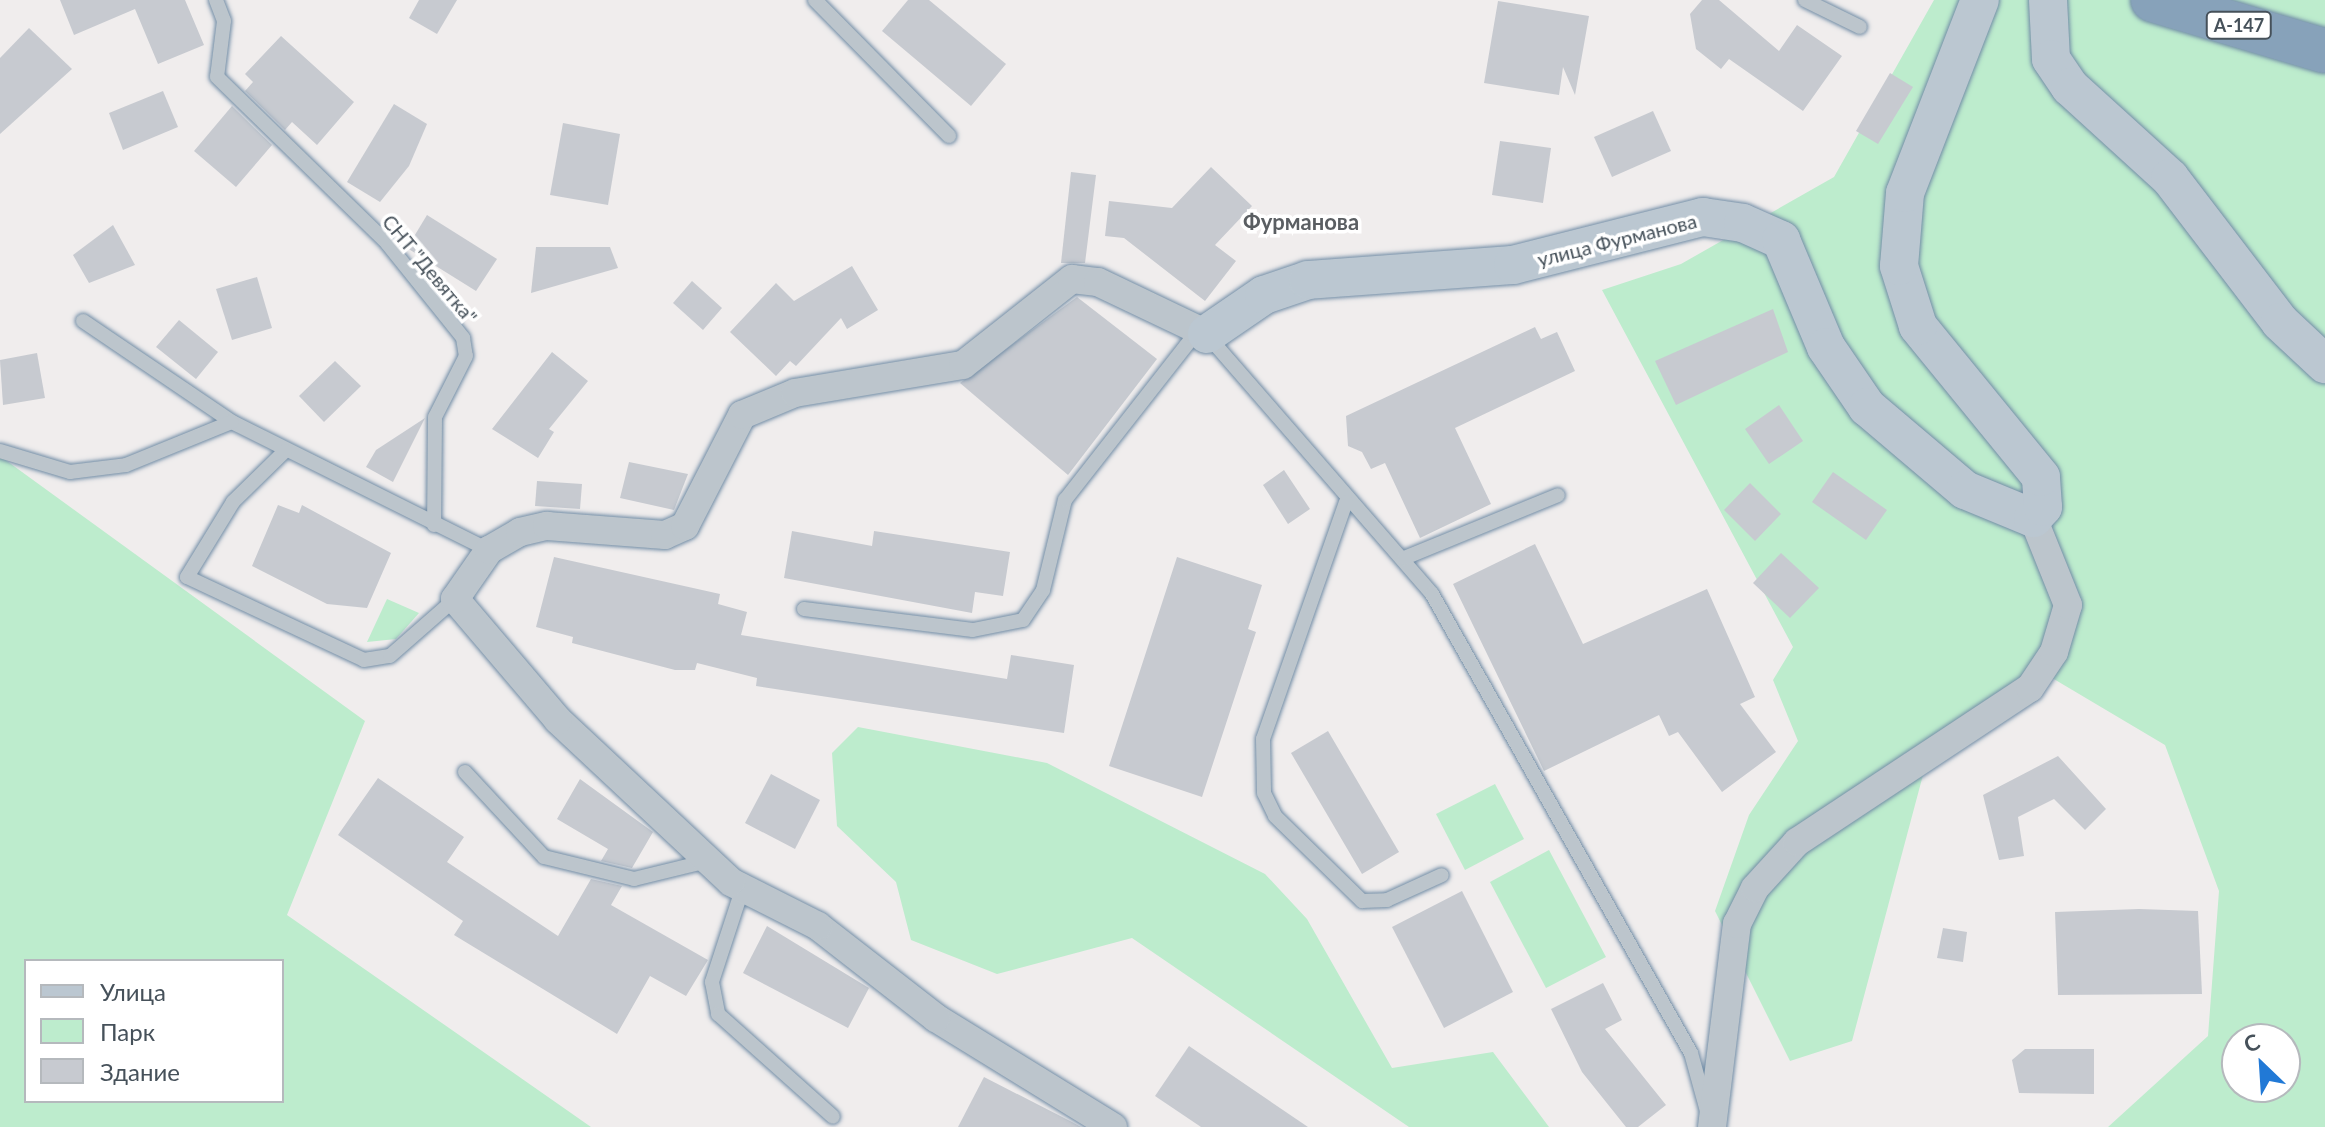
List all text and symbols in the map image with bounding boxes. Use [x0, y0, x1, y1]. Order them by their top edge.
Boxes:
road number: А-147 [2205, 11, 2273, 39]
district label: Фурманова [1243, 209, 1359, 235]
street label: улица Фурманова [1535, 209, 1699, 271]
street label: СНТ "Девятка" [377, 210, 483, 328]
legend [24, 959, 284, 1103]
text: Улица [100, 977, 166, 1006]
text: Парк [100, 1017, 155, 1046]
north arrow [2221, 1023, 2301, 1103]
text: С [2239, 1027, 2264, 1058]
text: Здание [100, 1057, 180, 1086]

